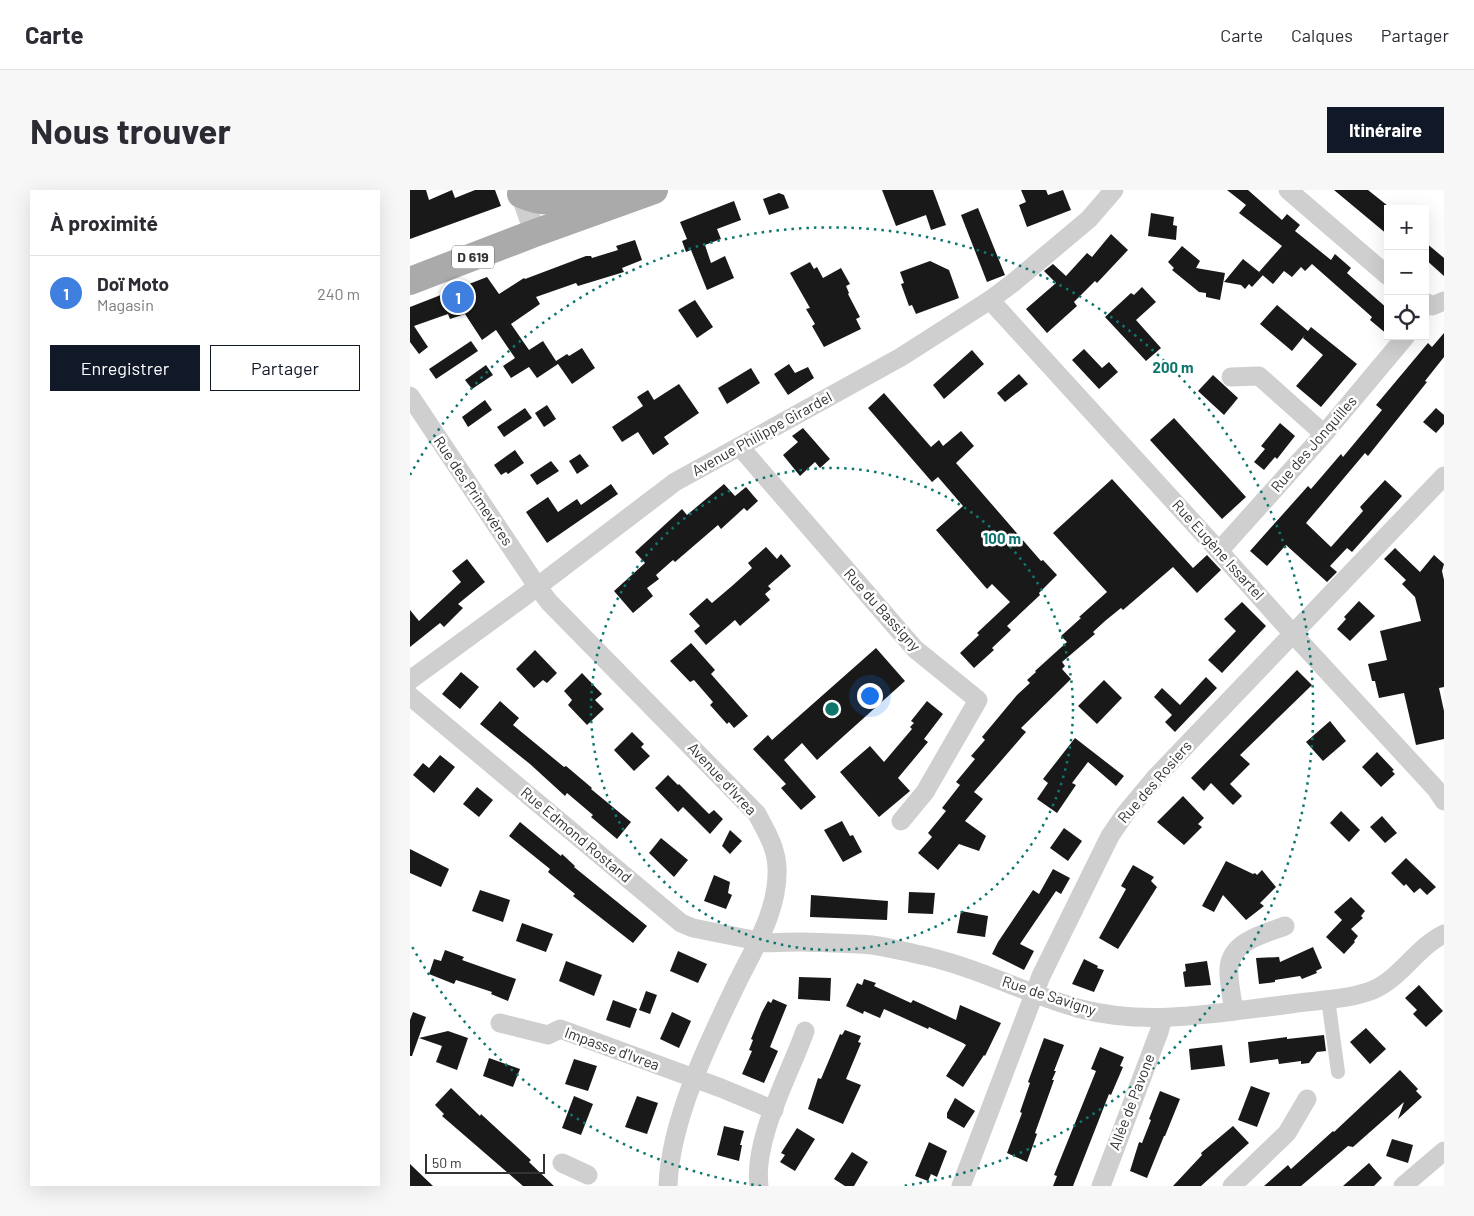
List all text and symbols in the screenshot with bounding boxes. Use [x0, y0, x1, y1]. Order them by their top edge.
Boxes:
text: Carte [25, 20, 84, 49]
text: Carte [1220, 24, 1263, 46]
text: Calques [1291, 24, 1353, 46]
text: Partager [1381, 24, 1449, 46]
button: Itinéraire [1327, 107, 1444, 153]
text: Nous trouver [30, 109, 231, 151]
map controls [1384, 205, 1429, 340]
button: + [1384, 205, 1429, 250]
text: À proximité [50, 210, 158, 235]
road number: D 619 [452, 246, 494, 268]
button: − [1384, 250, 1429, 295]
text: Doï Moto [97, 272, 169, 295]
pin: 1 [442, 278, 474, 316]
text: 1 [63, 284, 69, 303]
text: 240 m [317, 284, 360, 303]
text: Magasin [97, 295, 154, 314]
button: locate [1384, 295, 1429, 340]
button: Enregistrer [50, 345, 200, 391]
button: Partager [210, 345, 360, 391]
text: 200 m [1152, 358, 1194, 376]
street label: Avenue Philippe Girardel [688, 387, 835, 479]
street label: Rue des Jonquilles [1267, 392, 1360, 495]
street label: Rue des Primevères [431, 432, 517, 549]
street label: Rue Eugène Issartel [1169, 496, 1268, 603]
text: 100 m [983, 529, 1021, 547]
street label: Rue du Bassigny [841, 564, 925, 655]
your location [857, 683, 883, 709]
centre of rings [823, 700, 841, 718]
street label: Rue des Rosiers [1114, 736, 1195, 826]
street label: Avenue d'Ivrea [684, 738, 761, 818]
street label: Rue Edmond Rostand [518, 783, 636, 886]
street label: Rue de Savigny [1000, 971, 1099, 1019]
street label: Impasse d'Ivrea [562, 1023, 662, 1074]
street label: Allée de Pavone [1104, 1051, 1158, 1152]
scale bar [425, 1151, 545, 1174]
text: 50 m [432, 1154, 461, 1171]

